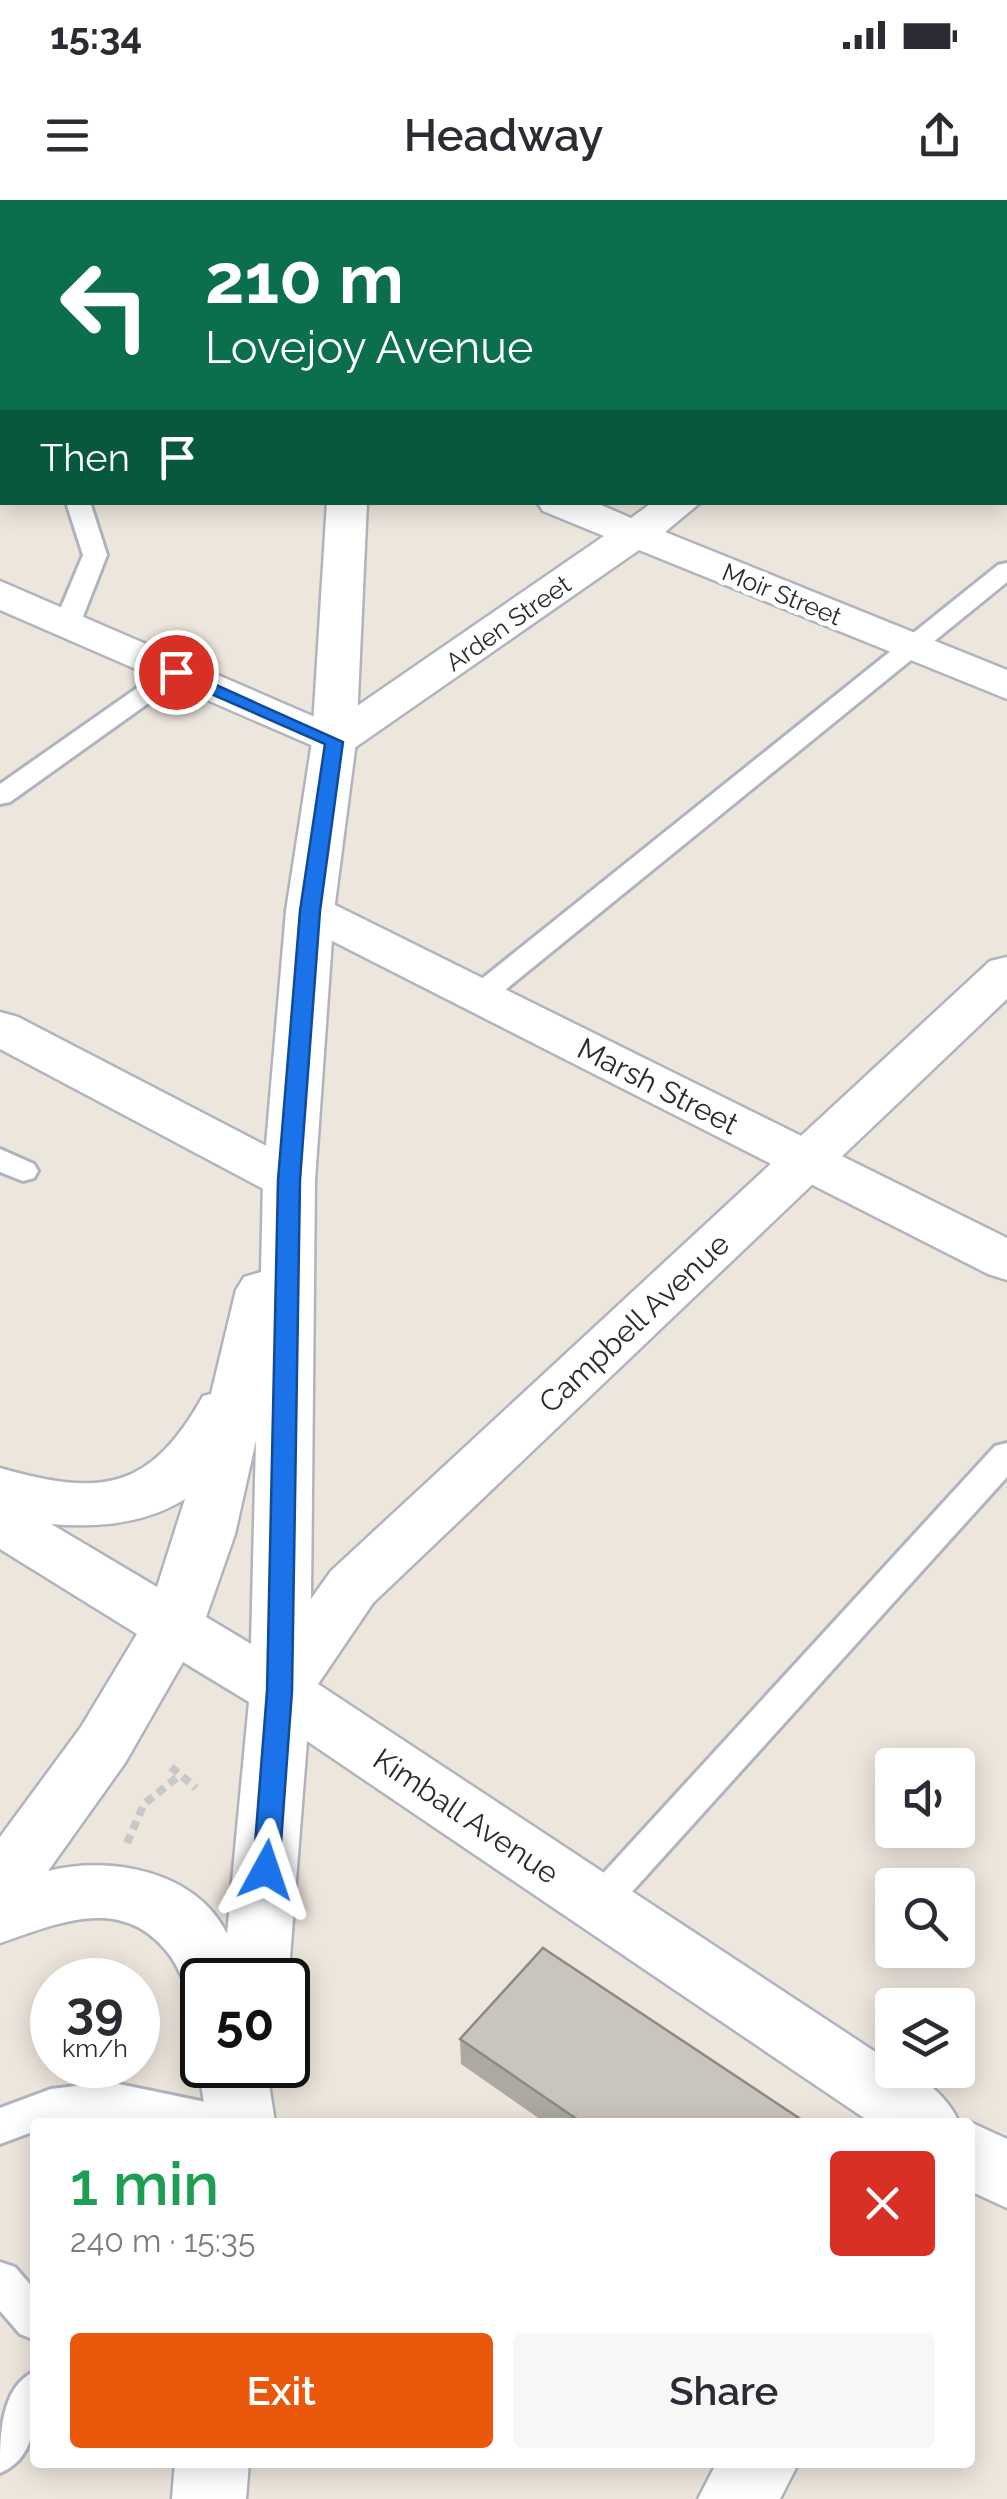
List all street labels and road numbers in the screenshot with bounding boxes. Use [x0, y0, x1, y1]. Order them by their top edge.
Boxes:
street label: Moir Street [718, 557, 847, 632]
street label: Arden Street [440, 569, 577, 677]
street label: Marsh Street [572, 1030, 744, 1142]
street label: Campbell Avenue [532, 1226, 736, 1420]
street label: Kimball Avenue [367, 1741, 565, 1891]

